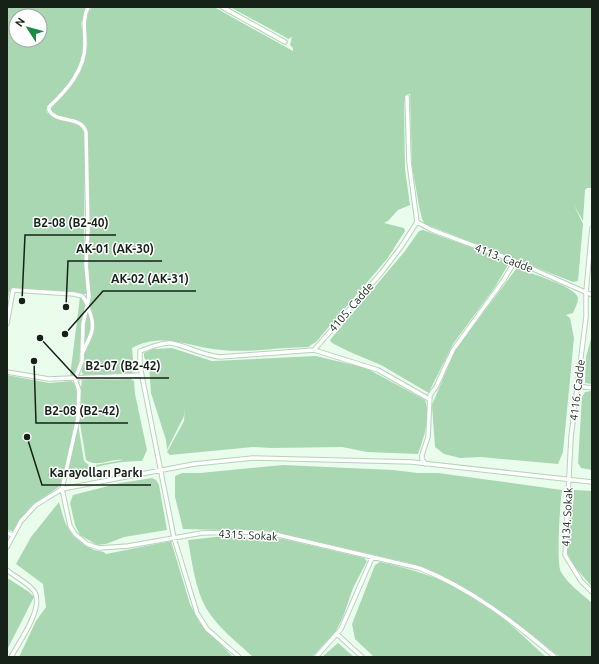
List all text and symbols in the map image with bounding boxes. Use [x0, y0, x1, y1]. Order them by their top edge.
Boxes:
north arrow [8, 8, 48, 48]
text: N [13, 15, 27, 29]
callout: B2-08 (B2-40) [25, 211, 116, 235]
text: B2-08 (B2-40) [33, 216, 109, 230]
callout: AK-01 (AK-30) [68, 237, 162, 261]
street label: 4113. Cadde [473, 241, 535, 275]
text: AK-01 (AK-30) [76, 242, 154, 256]
callout: AK-02 (AK-31) [103, 267, 196, 291]
text: AK-02 (AK-31) [111, 272, 189, 286]
street label: 4105. Cadde [326, 280, 376, 334]
callout: B2-07 (B2-42) [77, 354, 169, 378]
text: B2-07 (B2-42) [85, 359, 161, 373]
street label: 4116. Cadde [567, 359, 587, 421]
callout: B2-08 (B2-42) [36, 399, 128, 423]
text: B2-08 (B2-42) [44, 404, 120, 418]
callout: Karayolları Parkı [42, 461, 151, 485]
text: Karayolları Parkı [49, 466, 143, 479]
street label: 4134. Sokak [559, 487, 575, 547]
street label: 4315. Sokak [218, 527, 278, 543]

